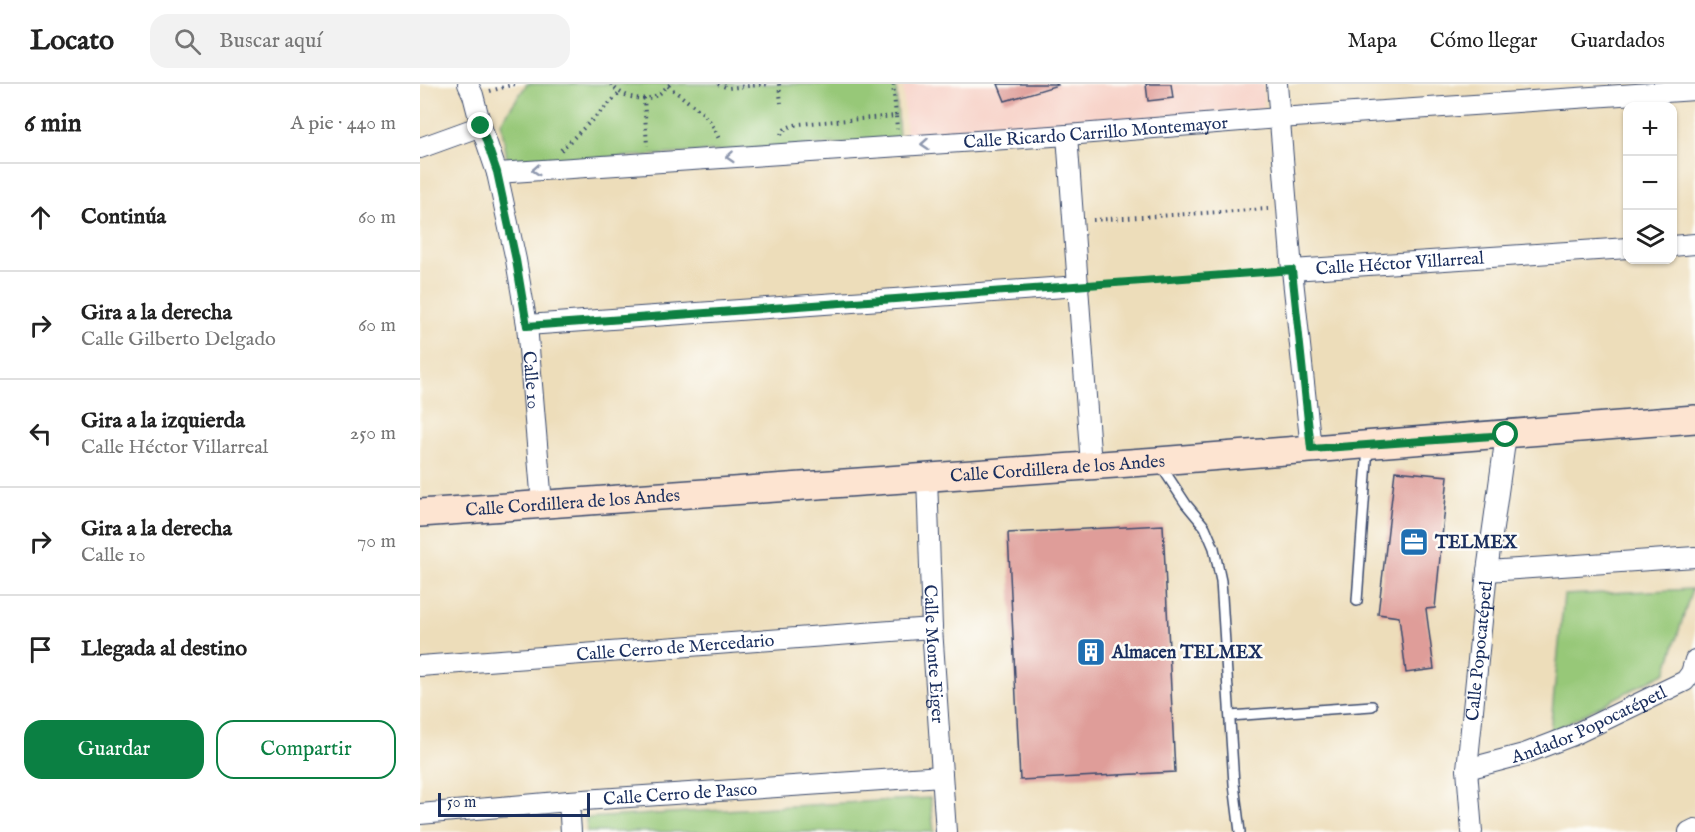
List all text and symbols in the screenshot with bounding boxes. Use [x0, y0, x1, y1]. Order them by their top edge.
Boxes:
search box [150, 14, 570, 68]
text: Locato [30, 24, 114, 59]
icon: search [171, 25, 204, 58]
text: Buscar aquí [219, 27, 322, 55]
text: Mapa [1348, 28, 1397, 55]
text: Cómo llegar [1430, 28, 1537, 55]
text: Guardados [1570, 28, 1665, 55]
map controls [1623, 102, 1677, 264]
button: + [1623, 102, 1677, 156]
text: 6 min [24, 107, 82, 140]
text: A pie · 440 m [291, 111, 396, 136]
route end [467, 112, 493, 138]
street label: Calle Ricardo Carrillo Montemayor [963, 112, 1229, 155]
one-way arrow [920, 138, 929, 151]
one-way arrow [726, 151, 735, 164]
button: − [1623, 156, 1677, 210]
one-way arrow [531, 163, 540, 176]
icon: ahead [24, 201, 57, 234]
text: Continúa [81, 203, 166, 231]
text: 60 m [358, 205, 396, 230]
button: layers [1623, 210, 1677, 264]
street label: Calle Héctor Villarreal [1315, 247, 1485, 281]
text: Gira a la derecha [81, 299, 232, 327]
icon: right [24, 309, 57, 342]
text: 60 m [358, 313, 396, 338]
text: Calle Gilberto Delgado [81, 327, 276, 352]
street label: Calle 10 [516, 350, 544, 410]
text: Gira a la izquierda [81, 407, 245, 435]
icon: left [24, 417, 57, 450]
text: 250 m [350, 421, 396, 446]
route start [1492, 421, 1518, 447]
text: Calle Héctor Villarreal [81, 435, 268, 460]
street label: Calle Cordillera de los Andes [949, 451, 1166, 489]
street label: Calle Cordillera de los Andes [465, 485, 681, 523]
text: Gira a la derecha [81, 515, 232, 543]
icon: right [24, 525, 57, 558]
office icon: TELMEX [1398, 526, 1430, 558]
text: 70 m [357, 529, 396, 554]
place label: TELMEX [1434, 532, 1518, 555]
text: Calle 10 [81, 543, 146, 568]
street label: Calle Popocatépetl [1462, 580, 1499, 722]
street label: Calle Monte Eiger [918, 584, 949, 724]
street label: Calle Cerro de Mercedario [576, 630, 776, 667]
icon: arrive [24, 633, 57, 666]
text: Llegada al destino [81, 635, 247, 663]
building icon: Almacen TELMEX [1075, 636, 1107, 668]
place label: Almacen TELMEX [1111, 642, 1263, 665]
street label: Andador Popocatépetl [1508, 682, 1671, 770]
button: Guardar [24, 720, 204, 779]
button: Compartir [216, 720, 396, 779]
street label: Calle Cerro de Pasco [603, 778, 758, 812]
scale bar [438, 790, 590, 818]
text: 50 m [447, 793, 476, 813]

